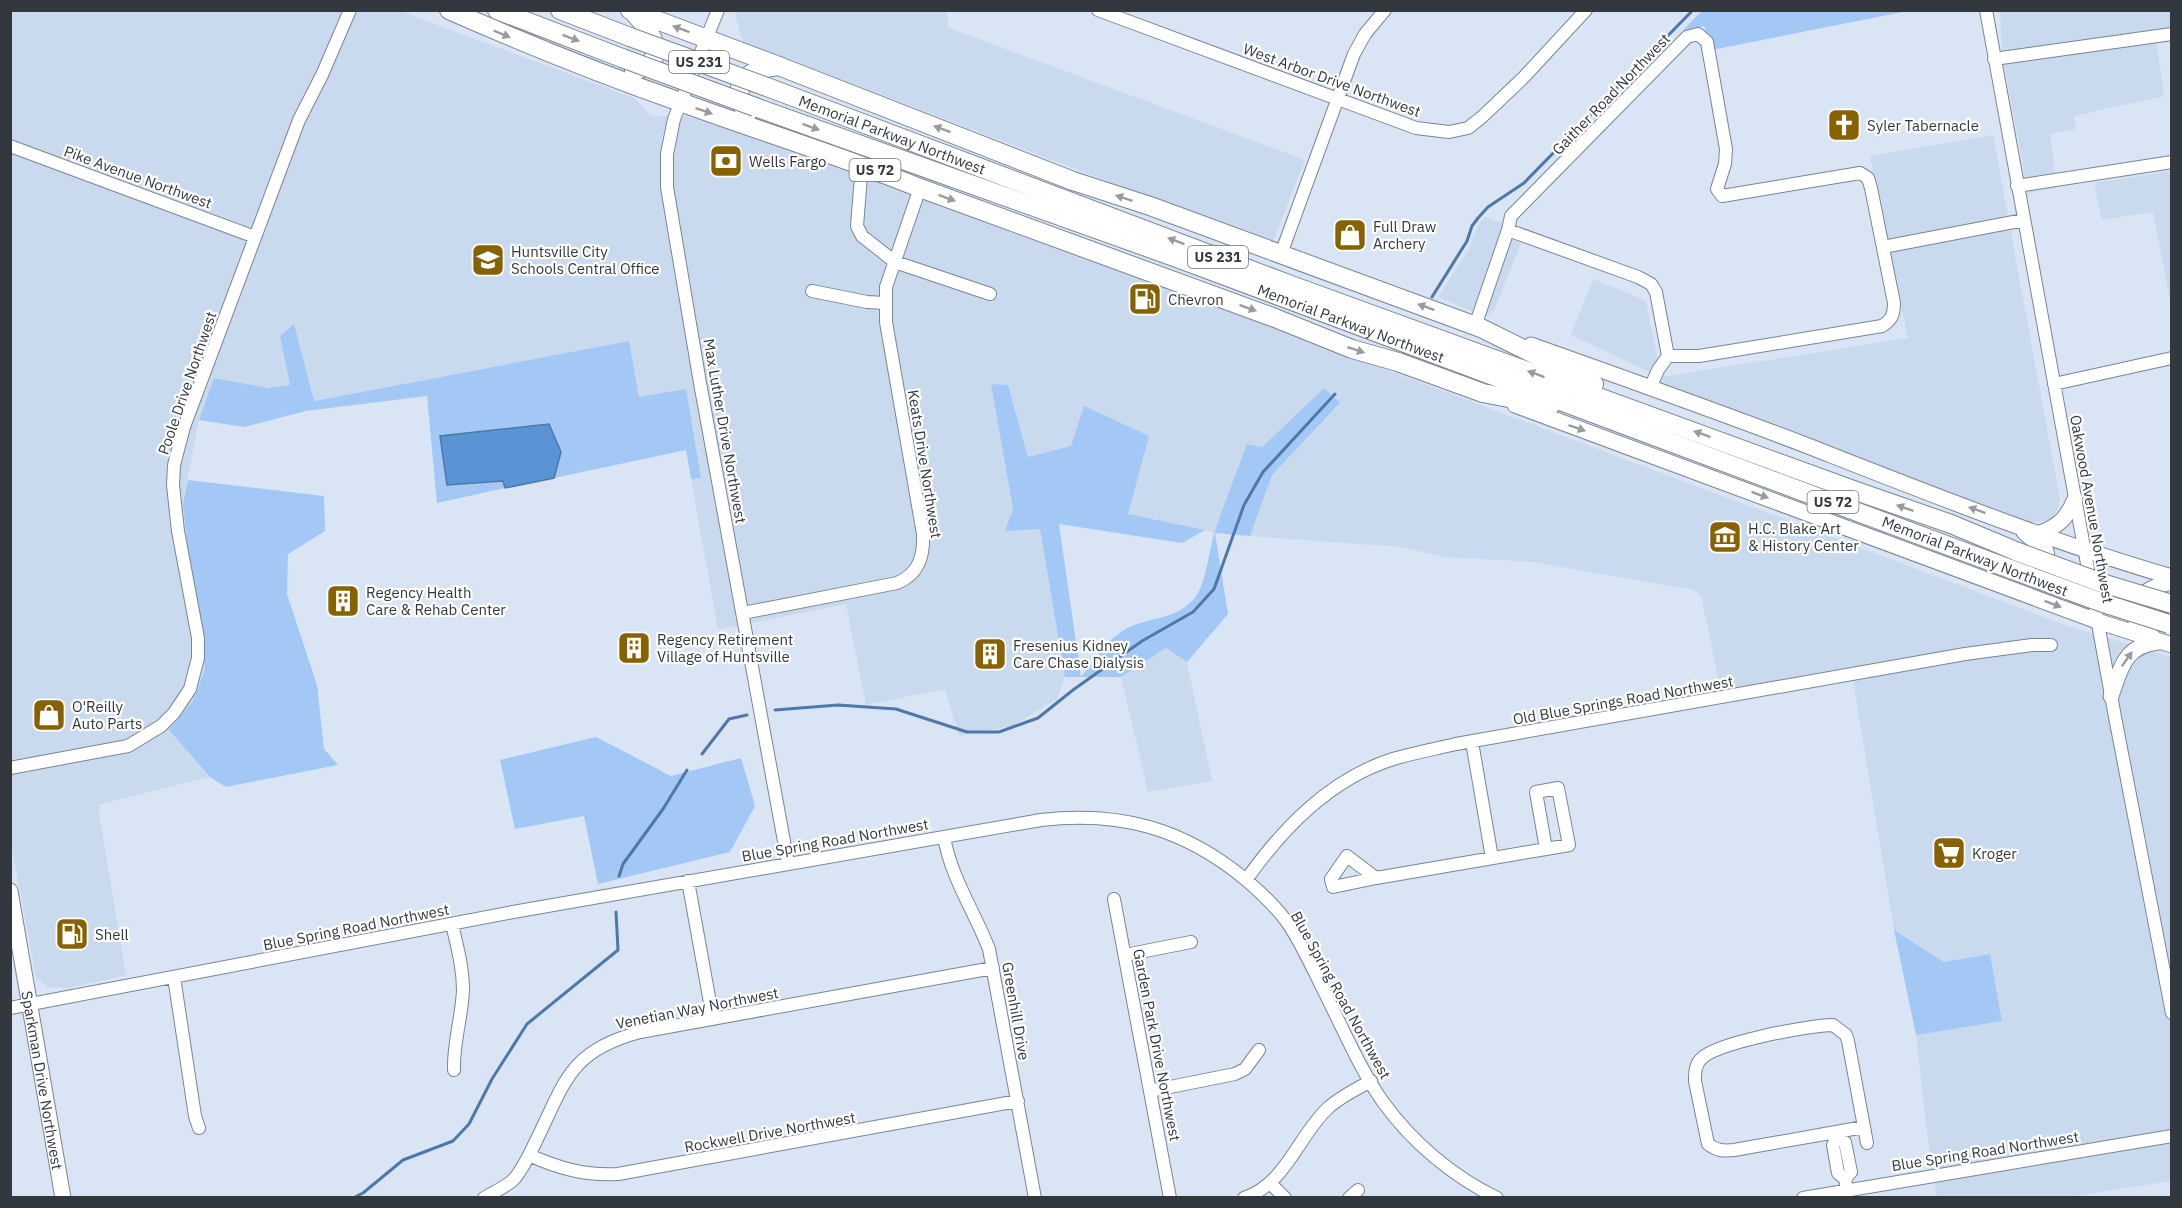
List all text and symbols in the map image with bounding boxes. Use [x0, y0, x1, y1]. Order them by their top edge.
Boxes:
one-way arrow [672, 23, 690, 33]
one-way arrow [494, 29, 512, 39]
street label: Gaither Road Northwest [1548, 29, 1674, 159]
one-way arrow [562, 34, 580, 44]
street label: West Arbor Drive Northwest [1241, 39, 1423, 121]
road number: US 231 [669, 51, 729, 73]
street label: Memorial Parkway Northwest [796, 90, 988, 178]
one-way arrow [695, 106, 713, 116]
church icon: Syler Tabernacle [1826, 107, 1862, 143]
place label: Syler Tabernacle [1867, 116, 1979, 135]
one-way arrow [802, 122, 820, 132]
one-way arrow [933, 123, 951, 133]
street label: Pike Avenue Northwest [61, 141, 215, 213]
bank icon: Wells Fargo [708, 143, 744, 179]
place label: Wells Fargo [749, 152, 827, 171]
road number: US 72 [850, 159, 900, 181]
one-way arrow [938, 193, 956, 203]
one-way arrow [1115, 193, 1133, 202]
shop icon: Full Draw Archery [1332, 217, 1368, 253]
place label: Full Draw Archery [1373, 217, 1437, 253]
one-way arrow [1167, 236, 1185, 246]
school or university icon: Huntsville City Schools Central Office [470, 242, 506, 278]
place label: Huntsville City Schools Central Office [511, 242, 660, 278]
road number: US 231 [1188, 246, 1248, 268]
street label: Memorial Parkway Northwest [1255, 279, 1447, 367]
fuel station icon: Chevron [1127, 281, 1163, 317]
place label: Chevron [1168, 290, 1224, 309]
one-way arrow [1417, 302, 1435, 312]
one-way arrow [1239, 304, 1257, 314]
street label: Poole Drive Northwest [154, 309, 220, 457]
street label: Max Luther Drive Northwest [699, 337, 751, 525]
one-way arrow [1347, 346, 1365, 355]
one-way arrow [1527, 368, 1545, 378]
street label: Keats Drive Northwest [904, 388, 946, 540]
street label: Oakwood Avenue Northwest [2066, 413, 2118, 605]
one-way arrow [1568, 424, 1586, 434]
one-way arrow [1693, 429, 1711, 438]
one-way arrow [1752, 491, 1770, 501]
road number: US 72 [1808, 491, 1858, 513]
one-way arrow [1896, 502, 1914, 512]
one-way arrow [1968, 505, 1986, 515]
street label: Memorial Parkway Northwest [1879, 512, 2071, 600]
museum icon: H.C. Blake Art & History Center [1707, 519, 1743, 555]
place label: H.C. Blake Art & History Center [1748, 519, 1859, 555]
building icon: Regency Health Care & Rehab Center [325, 583, 361, 619]
place label: Regency Health Care & Rehab Center [366, 583, 506, 619]
one-way arrow [2044, 600, 2062, 609]
building icon: Regency Retirement Village of Huntsville [616, 630, 652, 666]
place label: Regency Retirement Village of Huntsville [657, 630, 793, 666]
building icon: Fresenius Kidney Care Chase Dialysis [972, 636, 1008, 672]
place label: Fresenius Kidney Care Chase Dialysis [1013, 636, 1144, 672]
one-way arrow [2121, 651, 2133, 667]
street label: Old Blue Springs Road Northwest [1511, 671, 1735, 729]
shop icon: O'Reilly Auto Parts [31, 697, 67, 733]
place label: O'Reilly Auto Parts [72, 697, 142, 733]
street label: Blue Spring Road Northwest [740, 814, 930, 866]
supermarket icon: Kroger [1931, 835, 1967, 871]
place label: Kroger [1972, 844, 2017, 863]
street label: Blue Spring Road Northwest [261, 900, 451, 954]
street label: Blue Spring Road Northwest [1287, 908, 1395, 1082]
fuel station icon: Shell [54, 916, 90, 952]
place label: Shell [95, 925, 129, 944]
street label: Garden Park Drive Northwest [1129, 947, 1185, 1143]
street label: Greenhill Drive [998, 960, 1034, 1062]
street label: Venetian Way Northwest [614, 983, 780, 1033]
street label: Sparkman Drive Northwest [18, 989, 67, 1171]
street label: Rockwell Drive Northwest [683, 1108, 857, 1156]
street label: Blue Spring Road Northwest [1890, 1127, 2080, 1175]

